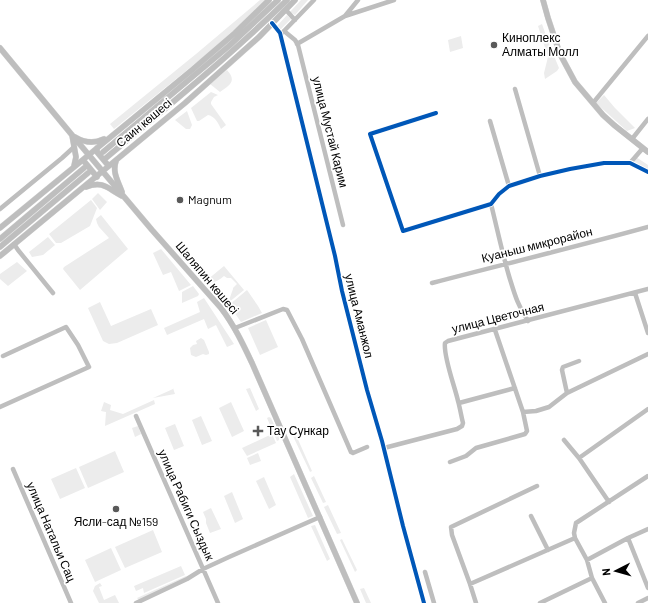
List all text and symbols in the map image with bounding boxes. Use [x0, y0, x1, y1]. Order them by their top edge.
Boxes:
place label: Киноплекс Алматы Молл [502, 30, 579, 58]
marker: Киноплекс Алматы Молл [489, 40, 499, 50]
street label: улица Мустай Карим [309, 75, 352, 189]
street label: Саин көшесі [113, 95, 174, 149]
place label: Magnum [188, 192, 232, 206]
marker: Magnum [175, 195, 185, 205]
street label: Куаныш микрорайон [480, 223, 594, 266]
street label: Шаляпин көшесі [173, 238, 242, 316]
street label: улица Аманжол [342, 272, 377, 360]
street label: улица Цветочная [450, 299, 546, 336]
place label: Тау Сункар [267, 423, 329, 438]
marker: Тау Сункар [252, 425, 264, 437]
street label: улица Рабиги Сыздык [155, 447, 218, 563]
street label: улица Натальи Сац [24, 480, 79, 584]
marker: Ясли-сад №159 [111, 504, 121, 514]
place label: Ясли-сад №159 [74, 514, 158, 529]
north arrow [596, 551, 636, 591]
text: N [599, 568, 612, 576]

